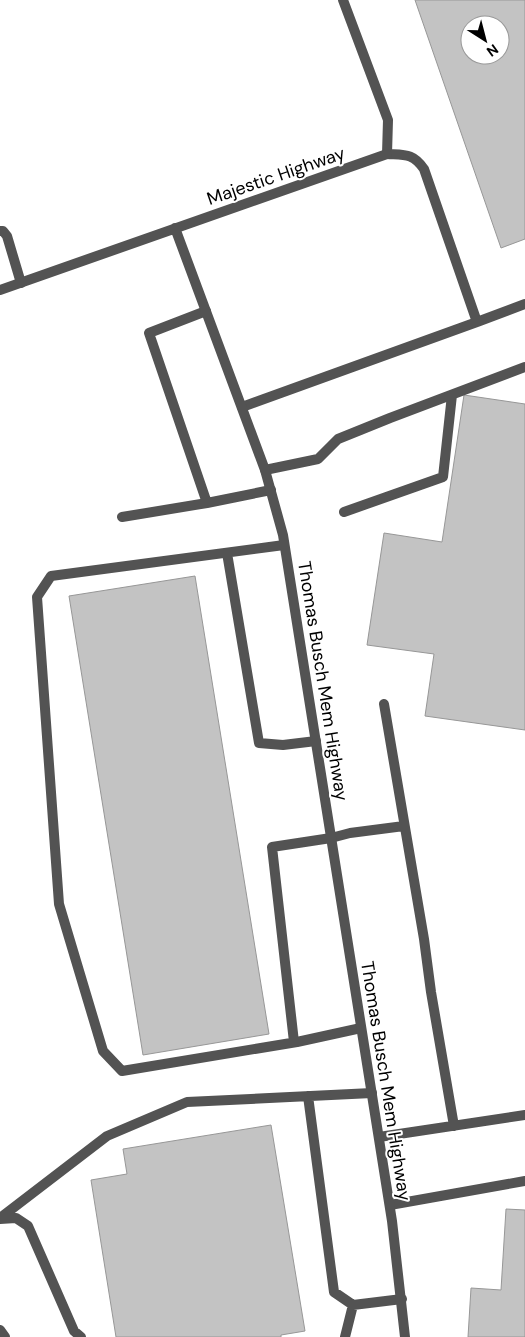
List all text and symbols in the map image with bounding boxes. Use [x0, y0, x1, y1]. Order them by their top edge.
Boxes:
north arrow [460, 15, 510, 65]
text: N [483, 40, 502, 61]
street label: Majestic Highway [204, 141, 348, 211]
street label: Thomas Busch Mem Highway [292, 559, 354, 803]
street label: Thomas Busch Mem Highway [355, 959, 417, 1203]

